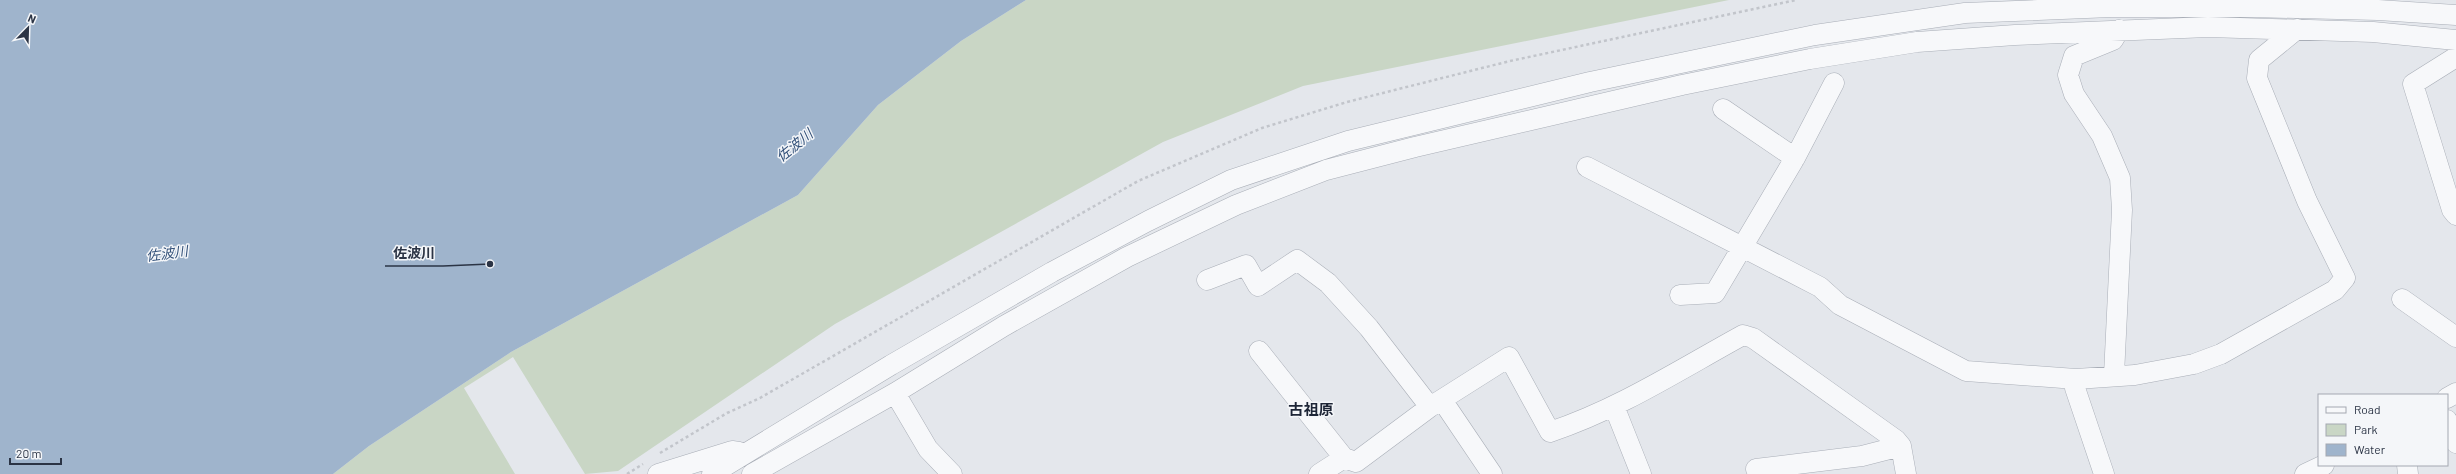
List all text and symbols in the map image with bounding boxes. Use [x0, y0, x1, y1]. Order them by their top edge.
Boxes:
north arrow [8, 8, 48, 48]
text: N [26, 11, 38, 26]
water label: 佐波川 [772, 124, 817, 165]
callout: 佐波川 [385, 240, 443, 266]
water label: 佐波川 [145, 242, 191, 264]
text: 佐波川 [393, 244, 435, 261]
legend [2318, 394, 2448, 466]
district label: 古祖原 [1288, 400, 1334, 418]
text: Road [2354, 402, 2381, 416]
text: Park [2354, 422, 2378, 436]
scale bar [10, 440, 61, 466]
text: Water [2354, 442, 2386, 456]
text: 20 m [16, 446, 42, 460]

